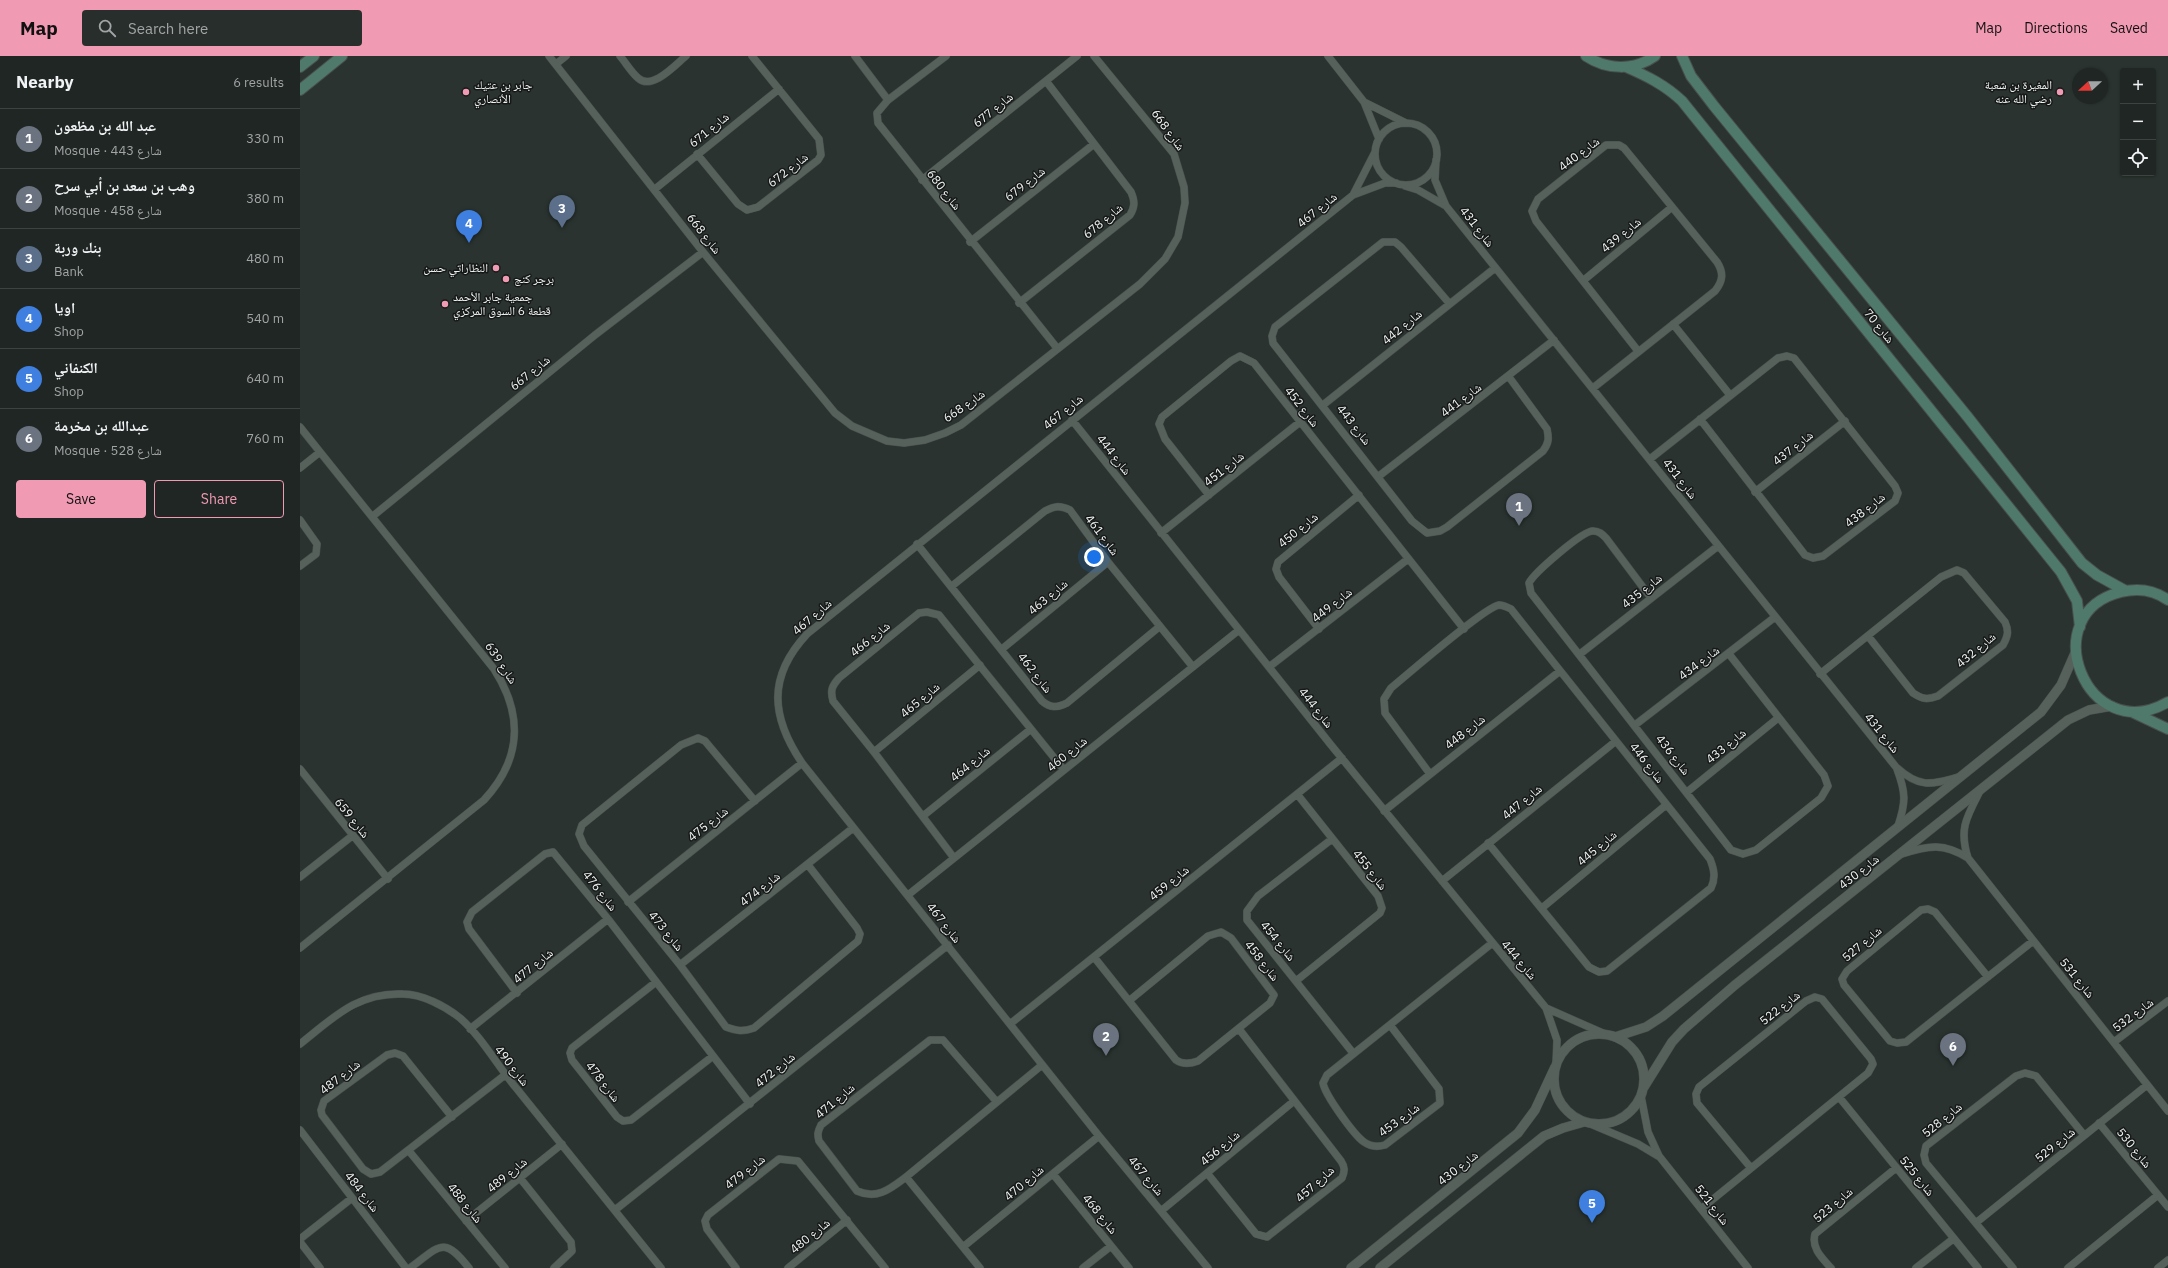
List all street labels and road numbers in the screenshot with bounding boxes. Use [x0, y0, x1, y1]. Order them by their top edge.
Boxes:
street label: شارع 677 [970, 89, 1016, 131]
street label: شارع 668 [1148, 106, 1188, 154]
street label: شارع 671 [686, 109, 732, 151]
street label: شارع 440 [1555, 133, 1603, 175]
street label: شارع 672 [764, 149, 812, 191]
street label: شارع 679 [1001, 163, 1049, 205]
street label: شارع 680 [923, 166, 965, 214]
street label: شارع 467 [1294, 189, 1340, 231]
street label: شارع 678 [1080, 200, 1126, 242]
street label: شارع 431 [1456, 203, 1498, 251]
street label: شارع 668 [683, 210, 725, 258]
street label: شارع 439 [1598, 214, 1644, 256]
street label: شارع 70 [1860, 305, 1898, 347]
street label: شارع 442 [1379, 306, 1425, 348]
street label: شارع 667 [507, 352, 553, 394]
street label: شارع 441 [1437, 379, 1485, 421]
street label: شارع 452 [1281, 383, 1323, 431]
street label: شارع 668 [940, 386, 988, 426]
street label: شارع 467 [1040, 391, 1086, 433]
street label: شارع 443 [1333, 401, 1375, 449]
street label: شارع 437 [1769, 427, 1817, 469]
street label: شارع 444 [1093, 431, 1135, 479]
street label: شارع 451 [1200, 448, 1248, 490]
street label: شارع 431 [1659, 455, 1701, 503]
street label: شارع 438 [1841, 489, 1889, 531]
street label: شارع 450 [1275, 509, 1321, 551]
street label: شارع 461 [1081, 511, 1123, 559]
street label: شارع 435 [1618, 570, 1666, 612]
street label: شارع 463 [1025, 576, 1071, 618]
street label: شارع 449 [1308, 584, 1356, 626]
street label: شارع 467 [789, 595, 835, 639]
street label: شارع 466 [847, 618, 893, 660]
street label: شارع 432 [1953, 629, 1999, 671]
street label: شارع 639 [481, 639, 521, 687]
street label: شارع 434 [1675, 642, 1723, 684]
street label: شارع 462 [1014, 649, 1056, 697]
street label: شارع 465 [897, 679, 943, 721]
street label: شارع 444 [1295, 684, 1337, 732]
street label: شارع 431 [1861, 710, 1903, 756]
street label: شارع 448 [1441, 711, 1489, 753]
street label: شارع 433 [1703, 725, 1749, 767]
street label: شارع 436 [1652, 731, 1694, 779]
street label: شارع 460 [1044, 733, 1090, 775]
street label: شارع 446 [1626, 739, 1668, 787]
street label: شارع 464 [947, 743, 993, 785]
street label: شارع 447 [1499, 781, 1545, 823]
street label: شارع 659 [331, 795, 373, 841]
street label: شارع 475 [684, 803, 732, 845]
street label: شارع 445 [1574, 827, 1620, 869]
street label: شارع 455 [1349, 846, 1391, 894]
street label: شارع 430 [1835, 851, 1883, 893]
street label: شارع 459 [1146, 862, 1192, 904]
street label: شارع 476 [579, 867, 621, 915]
street label: شارع 474 [736, 868, 784, 910]
street label: شارع 467 [923, 899, 965, 947]
street label: شارع 473 [645, 908, 687, 954]
street label: شارع 454 [1257, 918, 1299, 964]
street label: شارع 527 [1839, 923, 1885, 965]
street label: شارع 458 [1241, 937, 1283, 985]
street label: شارع 444 [1498, 937, 1540, 983]
street label: شارع 477 [510, 945, 556, 987]
street label: شارع 531 [2056, 955, 2098, 1001]
street label: شارع 522 [1756, 987, 1804, 1029]
street label: شارع 532 [2109, 994, 2157, 1036]
street label: شارع 490 [491, 1042, 533, 1090]
street label: شارع 472 [752, 1049, 798, 1091]
street label: شارع 487 [316, 1056, 364, 1098]
street label: شارع 478 [582, 1058, 624, 1106]
street label: شارع 471 [812, 1080, 858, 1122]
street label: شارع 528 [1919, 1099, 1965, 1141]
street label: شارع 453 [1375, 1100, 1423, 1140]
street label: شارع 529 [2032, 1124, 2078, 1166]
street label: شارع 530 [2113, 1125, 2155, 1171]
street label: شارع 456 [1197, 1127, 1243, 1169]
street label: شارع 430 [1434, 1147, 1482, 1189]
street label: شارع 479 [721, 1151, 769, 1193]
street label: شارع 467 [1125, 1153, 1167, 1199]
street label: شارع 525 [1896, 1153, 1938, 1199]
street label: شارع 489 [484, 1154, 530, 1196]
street label: شارع 470 [1001, 1162, 1047, 1204]
street label: شارع 457 [1292, 1162, 1338, 1206]
street label: شارع 484 [341, 1168, 383, 1216]
street label: شارع 488 [444, 1180, 486, 1226]
street label: شارع 521 [1691, 1181, 1733, 1229]
street label: شارع 523 [1810, 1184, 1856, 1226]
street label: شارع 468 [1079, 1191, 1121, 1237]
street label: شارع 480 [787, 1215, 833, 1257]

